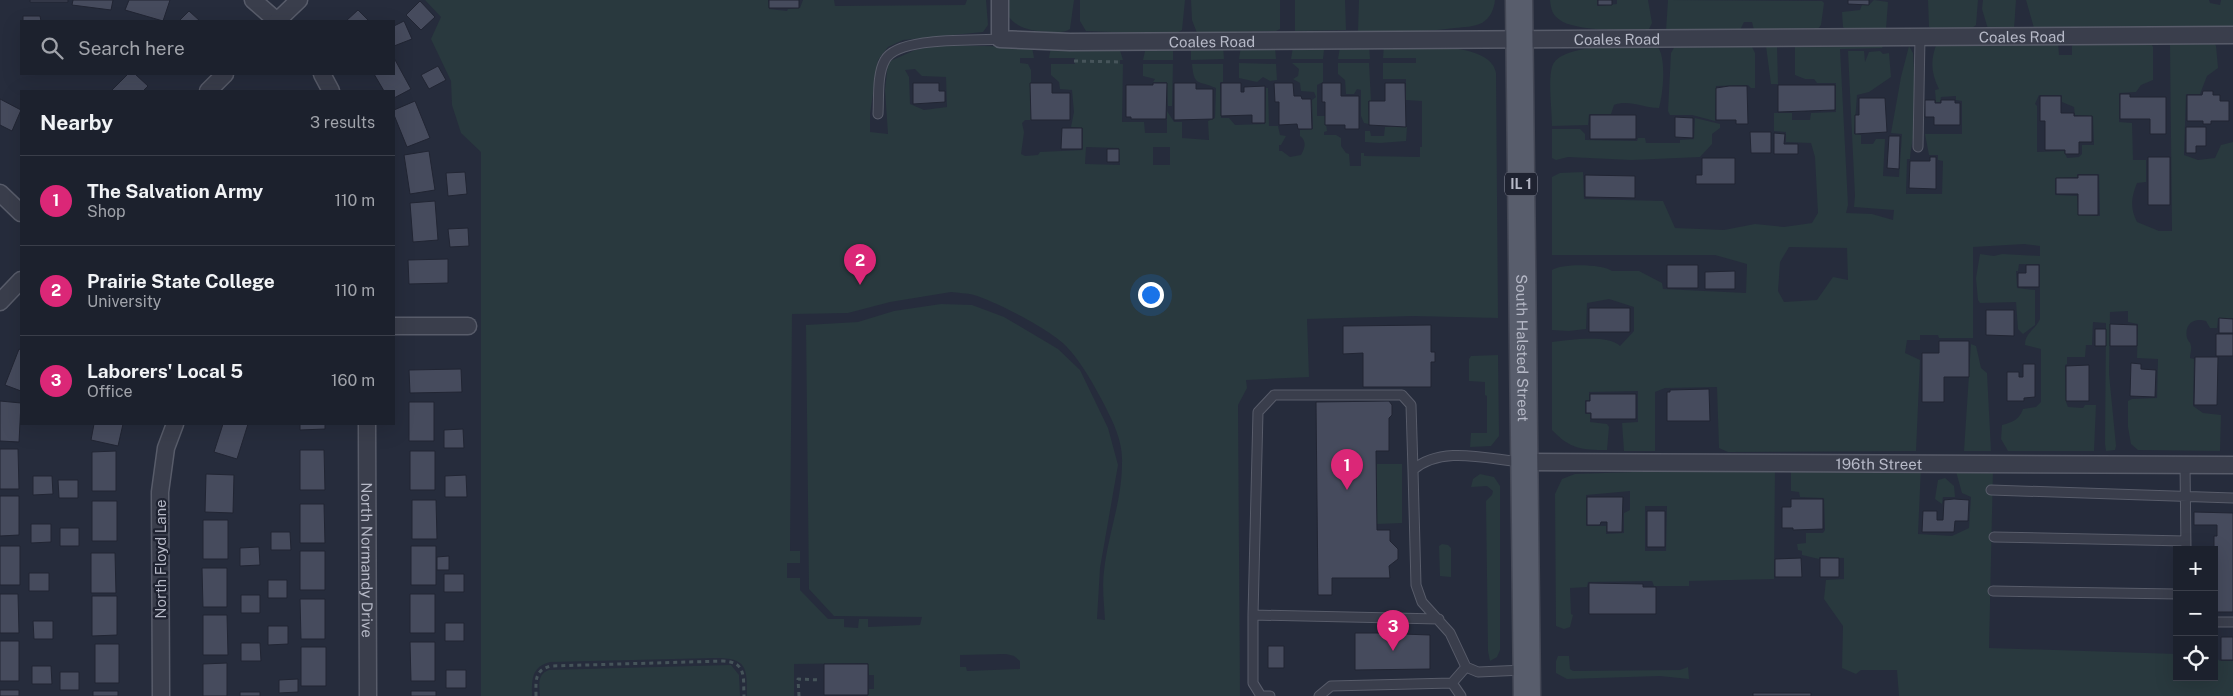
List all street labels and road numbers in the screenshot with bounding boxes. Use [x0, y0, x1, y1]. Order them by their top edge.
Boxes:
street label: Coales Road [1979, 28, 2065, 45]
street label: Coales Road [1574, 30, 1660, 47]
street label: Coales Road [1169, 32, 1255, 50]
road number: IL 1 [1505, 172, 1537, 195]
street label: South Halsted Street [1514, 274, 1532, 422]
street label: 196th Street [1836, 455, 1923, 472]
street label: North Normandy Drive [359, 482, 376, 638]
street label: North Floyd Lane [152, 499, 169, 619]

